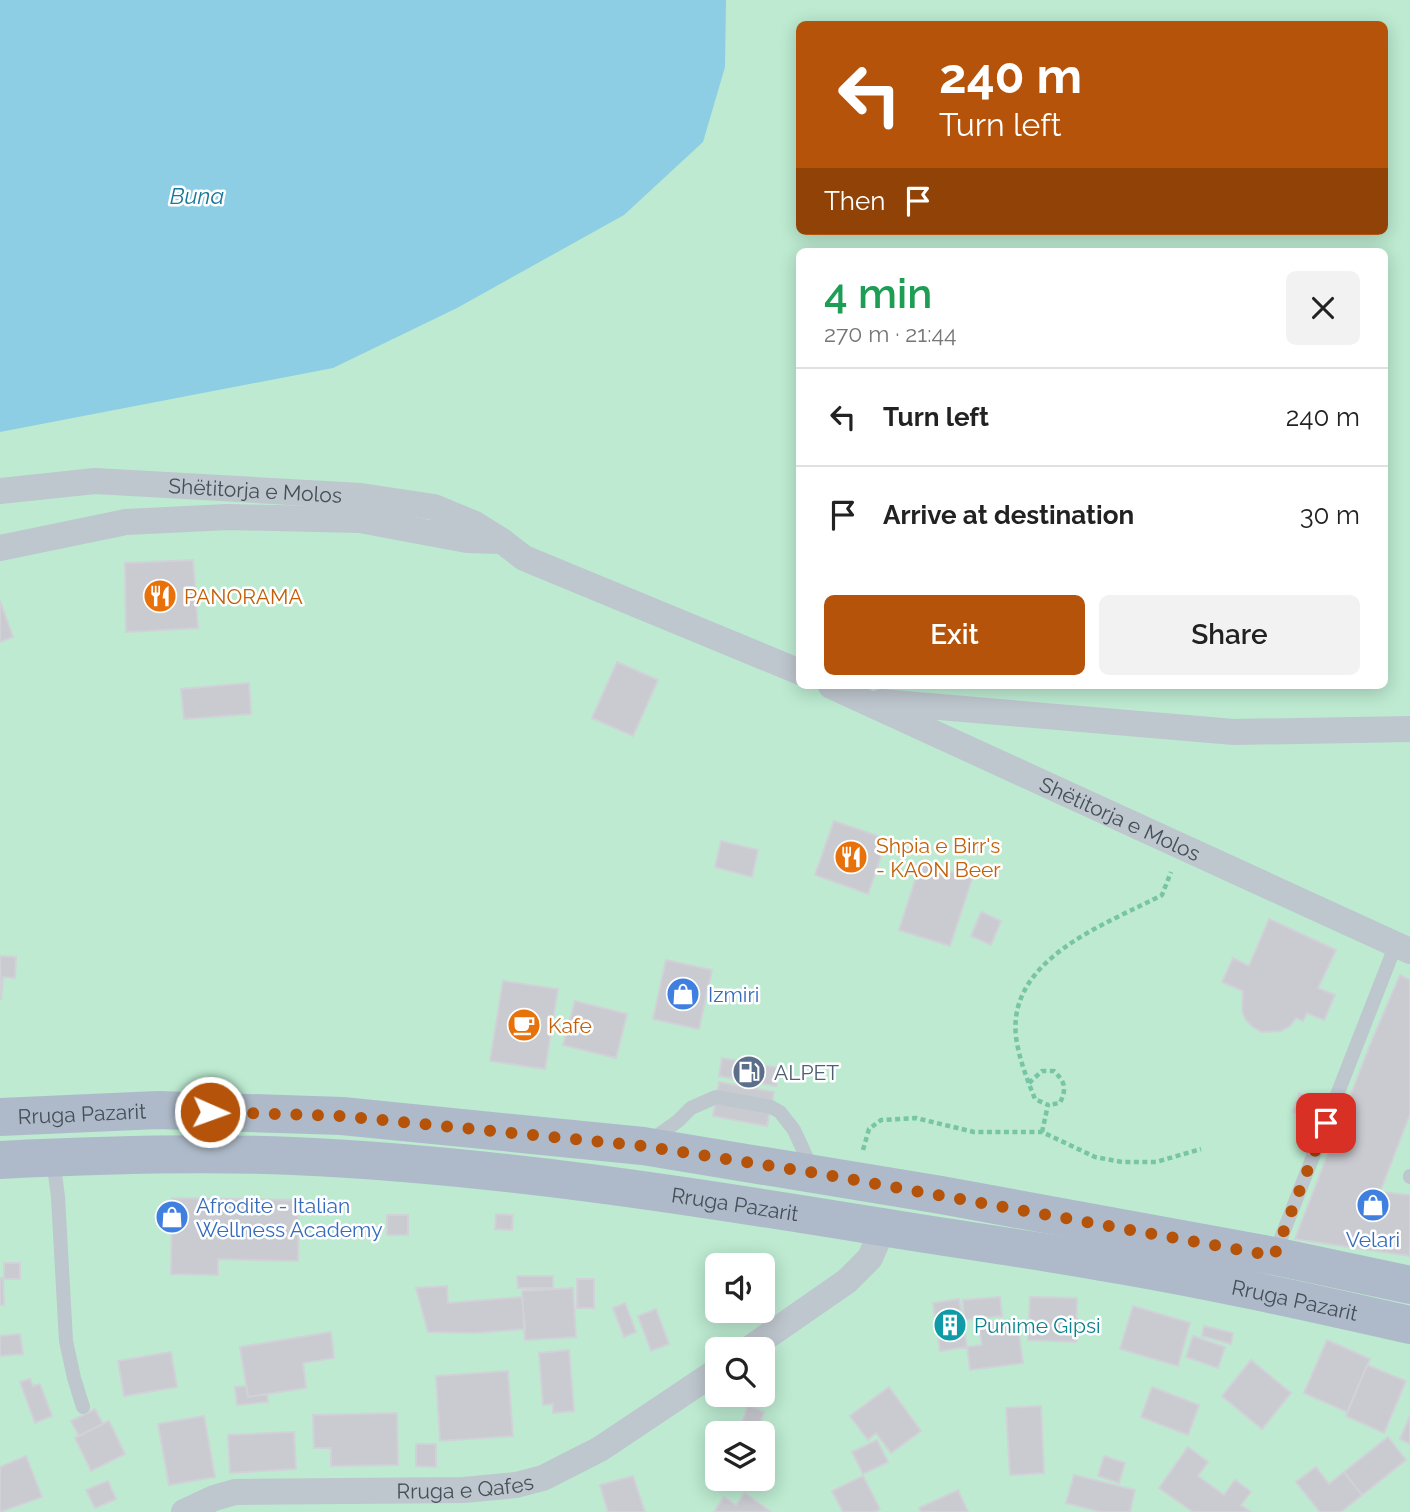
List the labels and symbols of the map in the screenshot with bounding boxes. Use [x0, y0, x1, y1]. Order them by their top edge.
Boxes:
water label: Buna [170, 182, 224, 209]
street label: Shëtitorja e Molos [168, 473, 343, 507]
restaurant icon: PANORAMA [141, 577, 179, 615]
place label: PANORAMA [184, 584, 303, 609]
street label: Shëtitorja e Molos [1036, 771, 1204, 866]
place label: Shpia e Birr's - KAON Beer [876, 833, 1001, 882]
restaurant icon: Shpia e Birr's - KAON Beer [832, 838, 870, 876]
shop icon: Izmiri [664, 975, 702, 1013]
place label: Izmiri [708, 982, 759, 1007]
cafe icon: Kafe [505, 1006, 543, 1044]
place label: Kafe [548, 1013, 592, 1038]
fuel station icon: ALPET [730, 1053, 768, 1091]
place label: ALPET [774, 1060, 839, 1085]
position arrow [173, 1075, 247, 1149]
pin [1296, 1093, 1356, 1153]
street label: Rruga Pazarit [17, 1098, 147, 1129]
street label: Rruga Pazarit [670, 1182, 800, 1226]
shop icon: Velari [1354, 1186, 1392, 1224]
place label: Afrodite - Italian Wellness Academy [196, 1193, 383, 1242]
shop icon: Afrodite - Italian Wellness Academy [153, 1198, 191, 1236]
place label: Velari [1346, 1227, 1400, 1252]
street label: Rruga Pazarit [1229, 1274, 1360, 1325]
building icon: Punime Gipsi [931, 1306, 969, 1344]
place label: Punime Gipsi [974, 1313, 1101, 1338]
street label: Rruga e Qafes [396, 1469, 536, 1503]

